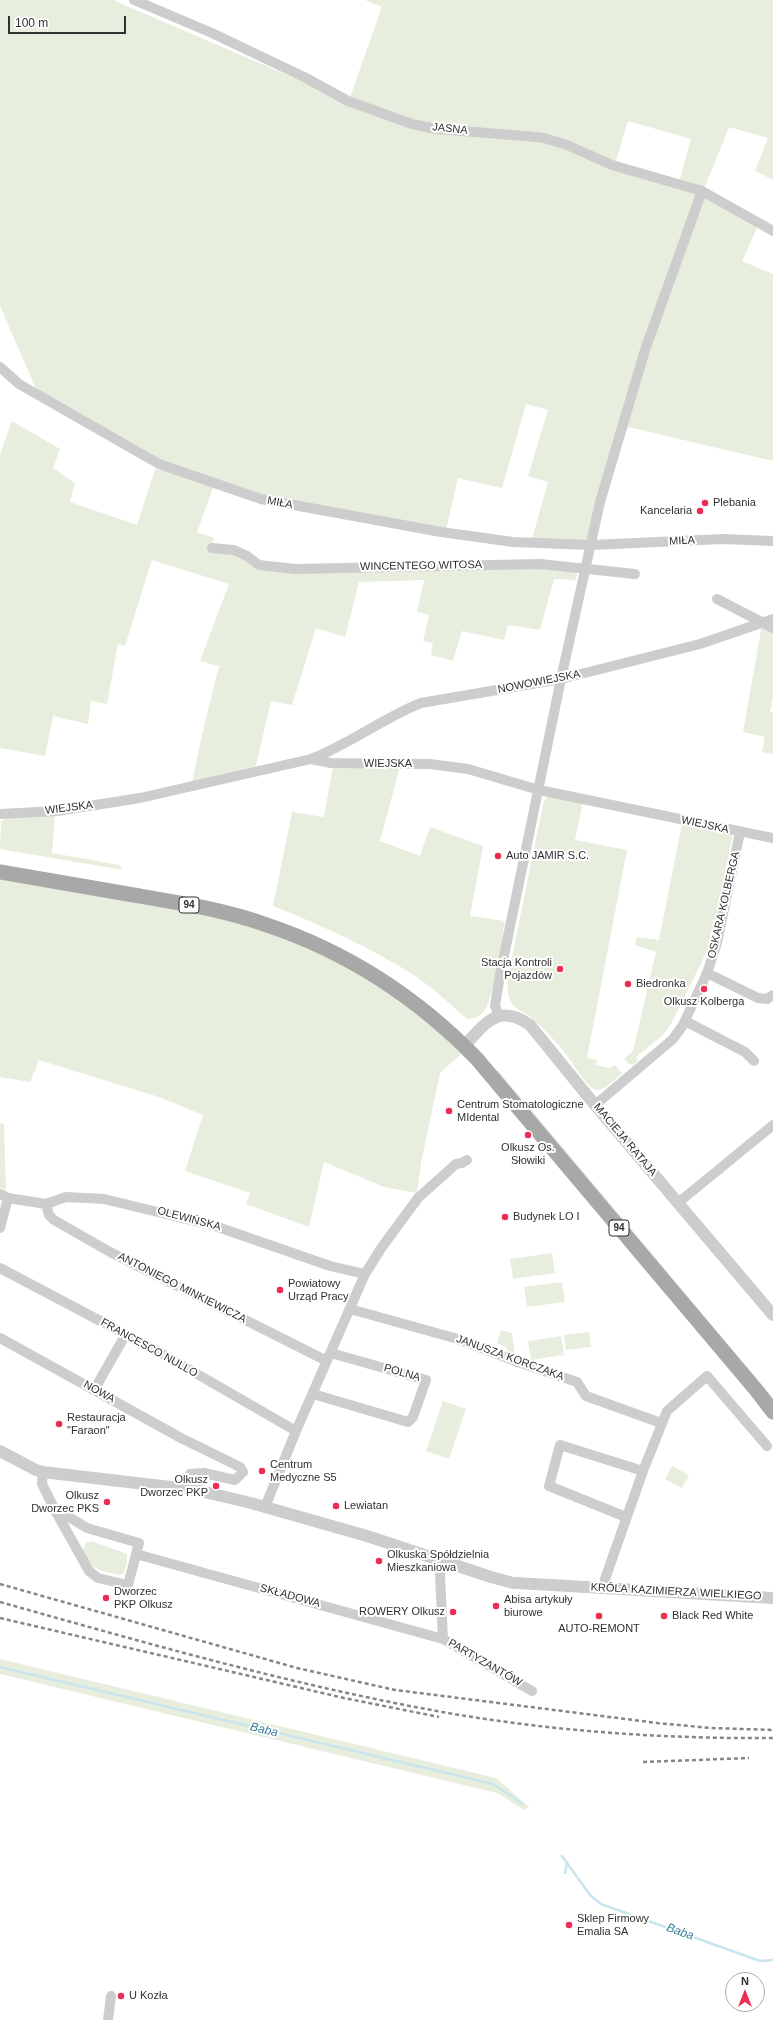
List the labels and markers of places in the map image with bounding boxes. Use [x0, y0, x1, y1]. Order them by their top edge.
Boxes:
place label: Plebania [713, 496, 756, 510]
marker: Plebania [700, 498, 710, 508]
place label: Kancelaria [640, 504, 692, 518]
marker: Kancelaria [695, 506, 705, 516]
place label: Auto JAMIR S.C. [506, 849, 589, 863]
marker: Auto JAMIR S.C. [493, 851, 503, 861]
place label: Stacja Kontroli Pojazdów [481, 956, 552, 982]
marker: Stacja Kontroli Pojazdów [555, 964, 565, 974]
place label: Biedronka [636, 977, 686, 991]
marker: Biedronka [623, 979, 633, 989]
marker: Olkusz Kolberga [699, 984, 709, 994]
place label: Olkusz Kolberga [664, 995, 744, 1009]
place label: Centrum Stomatologiczne MIdental [457, 1098, 584, 1124]
marker: Centrum Stomatologiczne MIdental [444, 1106, 454, 1116]
marker: Olkusz Os. Słowiki [523, 1130, 533, 1140]
place label: Olkusz Os. Słowiki [501, 1141, 555, 1167]
place label: Budynek LO I [513, 1210, 580, 1224]
marker: Budynek LO I [500, 1212, 510, 1222]
place label: Powiatowy Urząd Pracy [288, 1277, 349, 1303]
marker: Powiatowy Urząd Pracy [275, 1285, 285, 1295]
place label: Restauracja "Faraon" [67, 1411, 126, 1437]
marker: Restauracja "Faraon" [54, 1419, 64, 1429]
place label: Centrum Medyczne S5 [270, 1458, 337, 1484]
marker: Centrum Medyczne S5 [257, 1466, 267, 1476]
place label: Olkusz Dworzec PKP [140, 1473, 208, 1499]
marker: Olkusz Dworzec PKP [211, 1481, 221, 1491]
place label: Olkusz Dworzec PKS [31, 1489, 99, 1515]
marker: Olkusz Dworzec PKS [102, 1497, 112, 1507]
place label: Lewiatan [344, 1499, 388, 1513]
marker: Lewiatan [331, 1501, 341, 1511]
place label: Olkuska Spółdzielnia Mieszkaniowa [387, 1548, 489, 1574]
marker: Olkuska Spółdzielnia Mieszkaniowa [374, 1556, 384, 1566]
place label: Dworzec PKP Olkusz [114, 1585, 173, 1611]
marker: Dworzec PKP Olkusz [101, 1593, 111, 1603]
place label: Abisa artykuły biurowe [504, 1593, 572, 1619]
marker: Abisa artykuły biurowe [491, 1601, 501, 1611]
place label: ROWERY Olkusz [359, 1605, 445, 1619]
marker: ROWERY Olkusz [448, 1607, 458, 1617]
place label: Black Red White [672, 1609, 753, 1623]
marker: AUTO-REMONT [594, 1611, 604, 1621]
marker: Black Red White [659, 1611, 669, 1621]
place label: AUTO-REMONT [558, 1622, 640, 1636]
place label: Sklep Firmowy Emalia SA [577, 1912, 649, 1938]
marker: Sklep Firmowy Emalia SA [564, 1920, 574, 1930]
place label: U Kozła [129, 1989, 168, 2003]
marker: U Kozła [116, 1991, 126, 2001]

